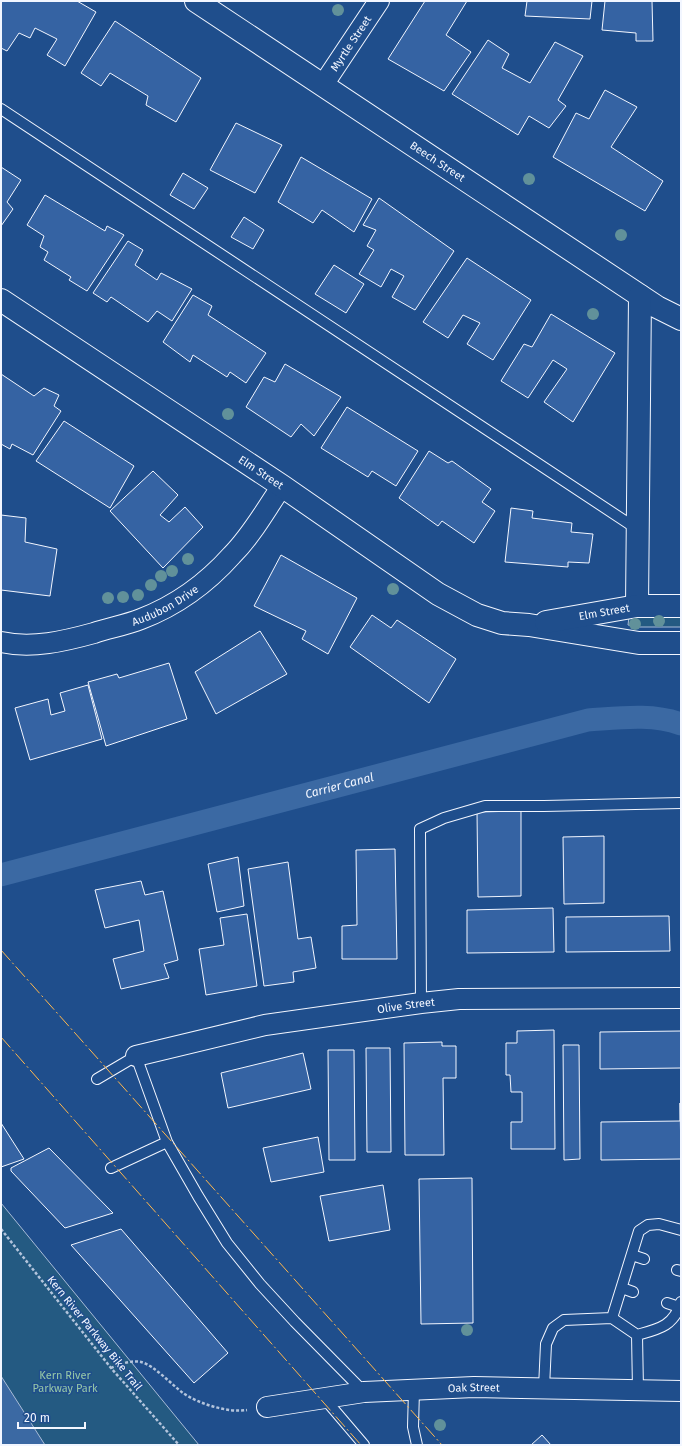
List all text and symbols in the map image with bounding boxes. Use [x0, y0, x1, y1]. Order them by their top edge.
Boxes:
street label: Myrtle Street [328, 13, 374, 74]
street label: Beech Street [407, 139, 467, 185]
street label: Elm Street [236, 453, 286, 492]
street label: Audubon Drive [130, 583, 201, 629]
street label: Elm Street [578, 601, 631, 623]
water label: Carrier Canal [304, 770, 375, 801]
street label: Olive Street [376, 996, 436, 1016]
street label: Kern River Parkway Bike Trail [44, 1273, 145, 1393]
park label: Kern River Parkway Park [32, 1369, 98, 1395]
street label: Oak Street [448, 1381, 500, 1395]
scale bar [18, 1404, 85, 1430]
text: 20 m [24, 1411, 50, 1425]

